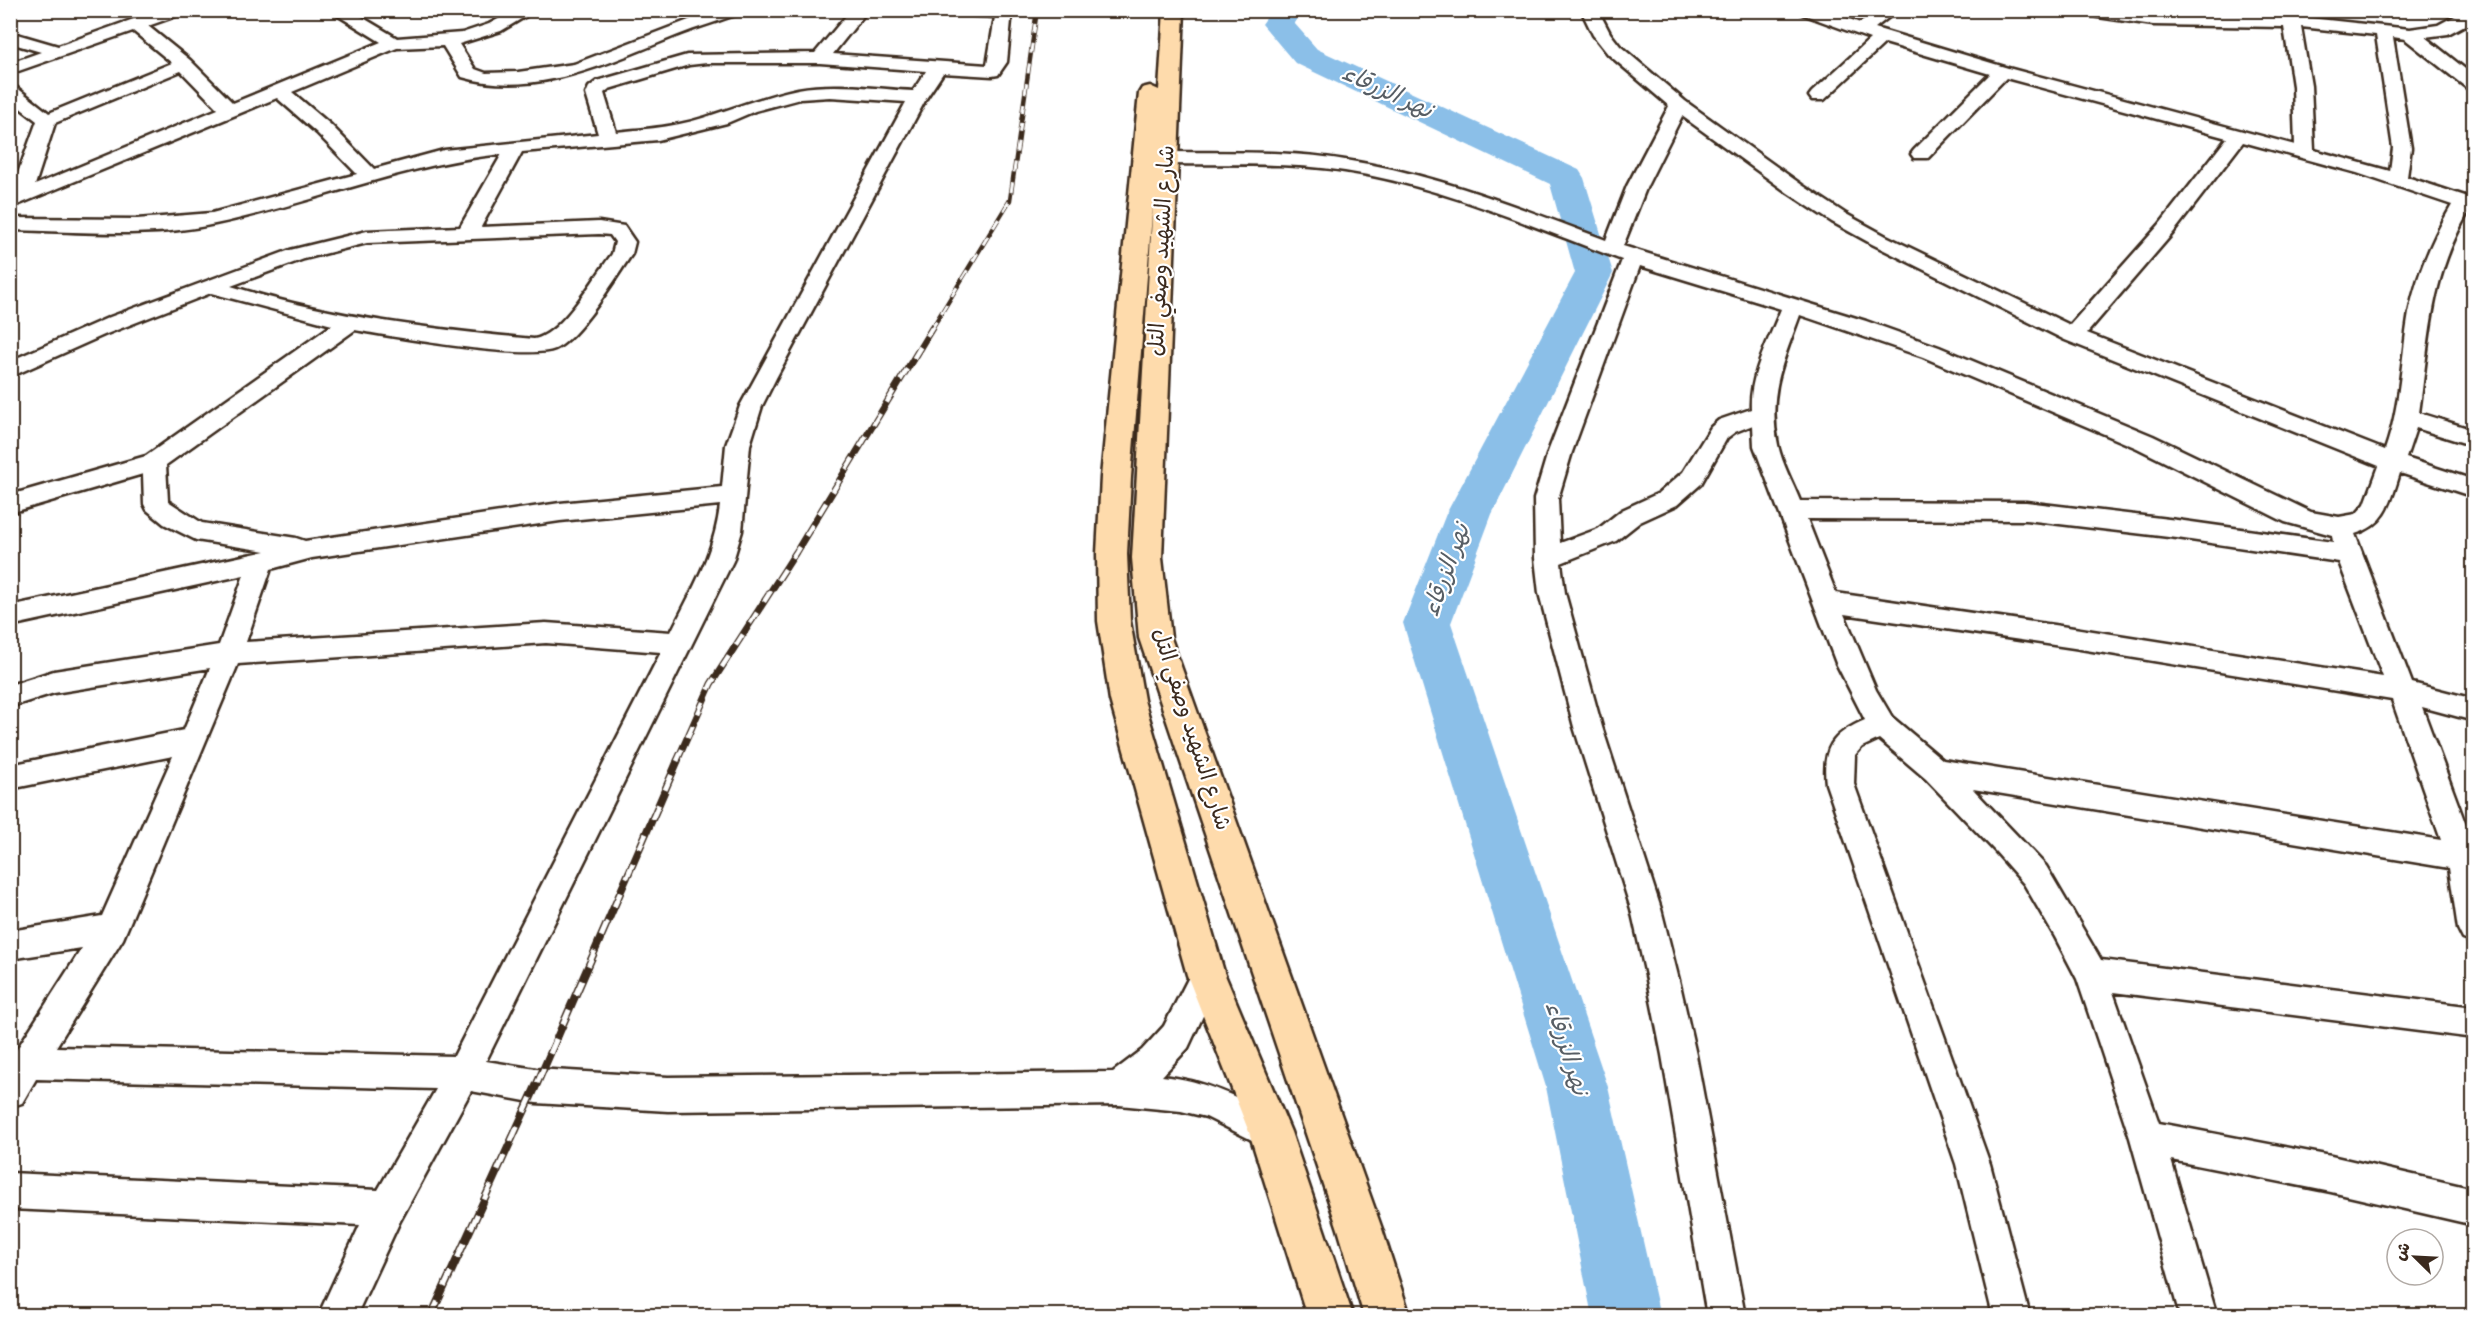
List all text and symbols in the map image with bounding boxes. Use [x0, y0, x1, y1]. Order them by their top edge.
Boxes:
water label: نهر الزرقاء [1336, 61, 1438, 129]
street label: شارع الشهيد وصفي التل [1145, 145, 1186, 357]
water label: نهر الزرقاء [1419, 518, 1480, 621]
street label: شارع الشهيد وصفي التل [1141, 625, 1234, 836]
water label: نهر الزرقاء [1536, 999, 1593, 1102]
north arrow [2385, 1227, 2445, 1287]
text: ش [2392, 1240, 2417, 1264]

